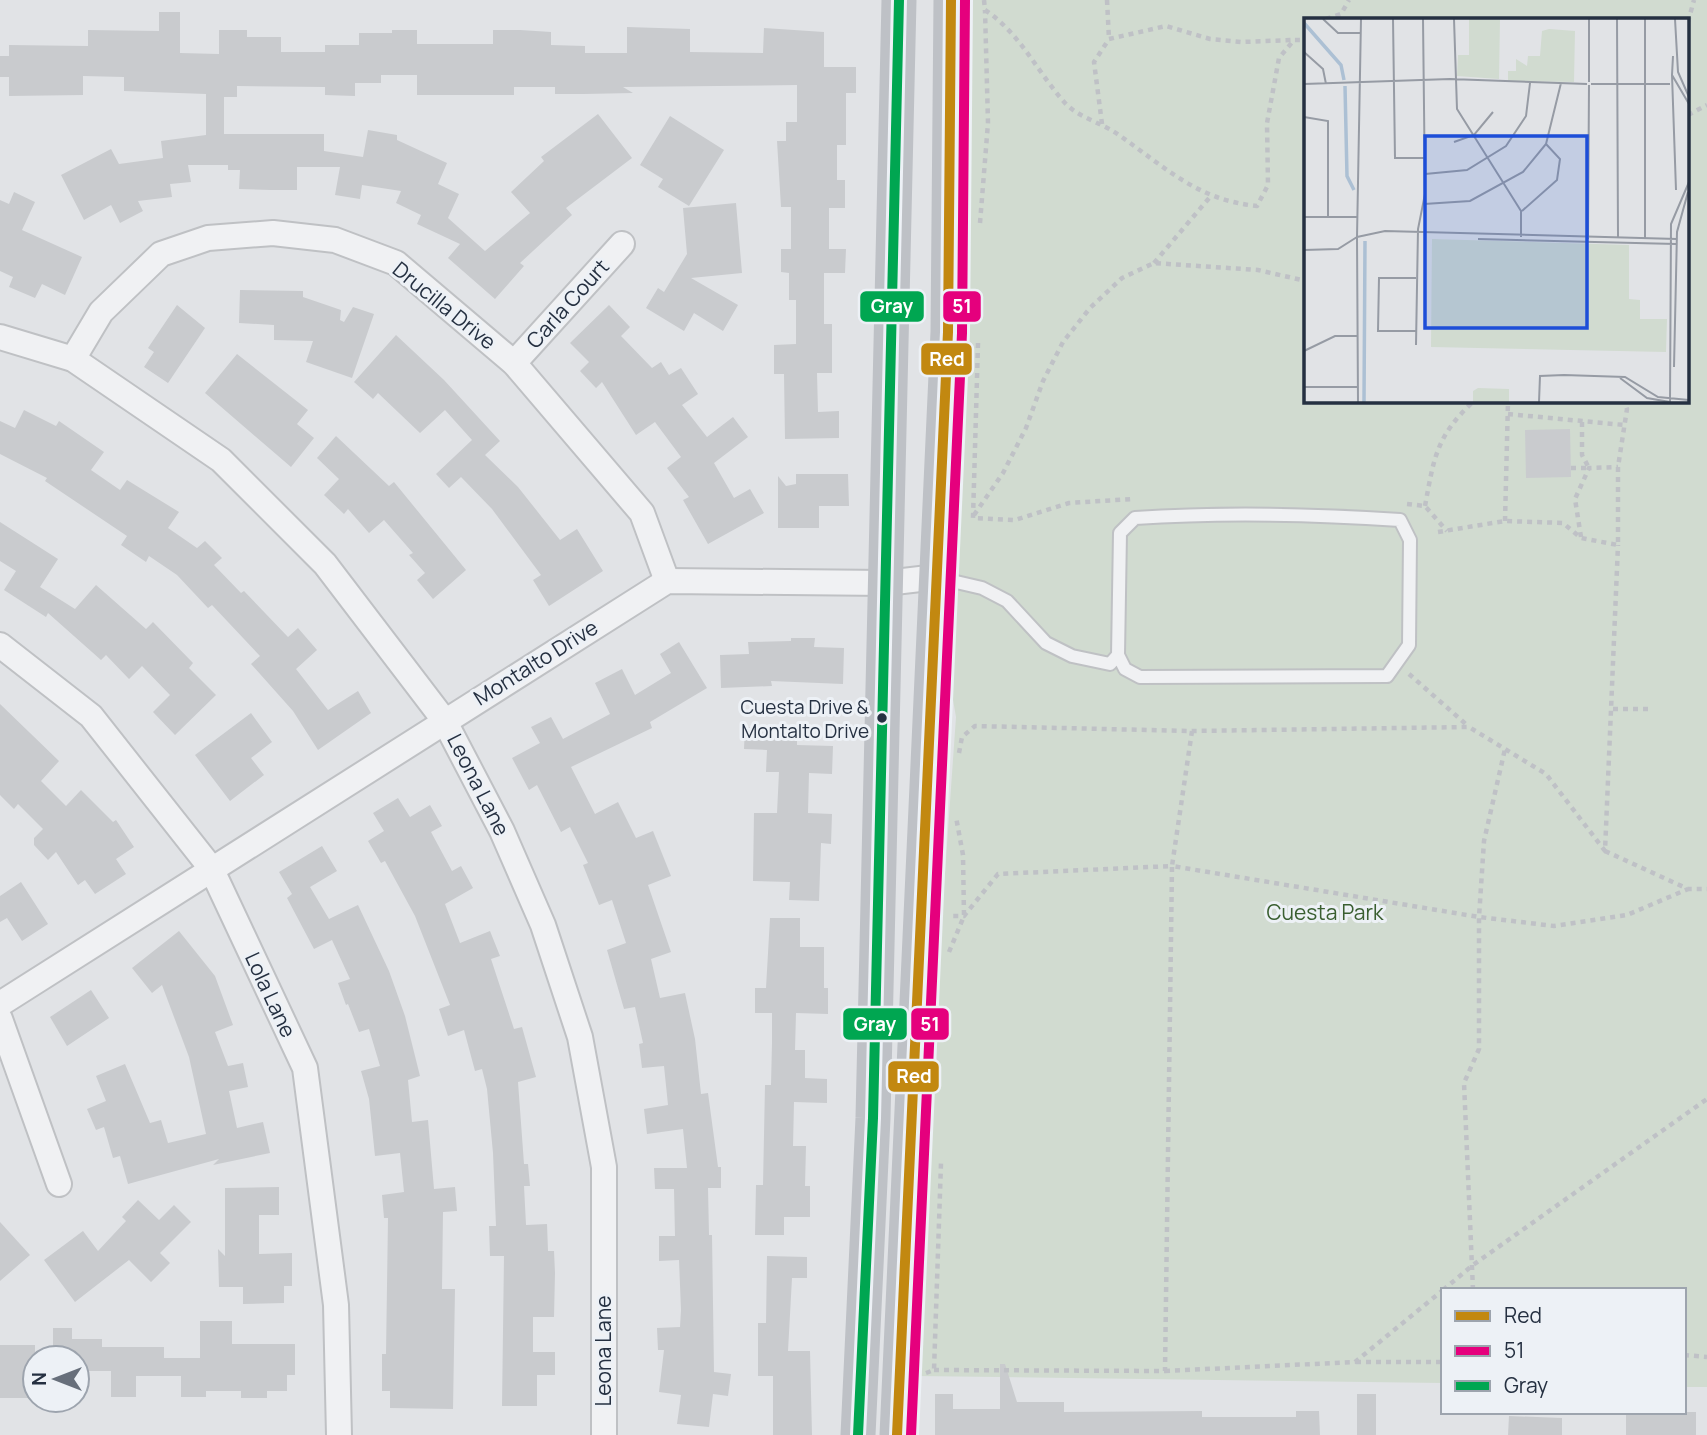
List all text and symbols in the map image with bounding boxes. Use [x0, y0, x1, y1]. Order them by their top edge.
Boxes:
inset map [1304, 18, 1690, 402]
street label: Carla Court [520, 253, 615, 354]
street label: Drucilla Drive [387, 255, 502, 355]
line badge: Gray [859, 290, 925, 323]
line badge: 51 [942, 290, 982, 323]
text: Gray [871, 293, 913, 319]
text: 51 [952, 293, 972, 319]
line badge: Red [920, 342, 973, 376]
text: Red [929, 346, 965, 372]
street label: Montalto Drive [468, 613, 603, 711]
place label: Cuesta Drive & Montalto Drive [740, 694, 870, 744]
marker: Cuesta Drive & Montalto Drive [875, 711, 889, 725]
street label: Leona Lane [441, 729, 517, 840]
park label: Cuesta Park [1267, 898, 1384, 926]
street label: Lola Lane [239, 947, 303, 1042]
line badge: Gray [842, 1007, 908, 1041]
line badge: 51 [910, 1007, 950, 1041]
text: Gray [854, 1011, 896, 1037]
text: 51 [920, 1011, 940, 1037]
line badge: Red [887, 1060, 940, 1093]
text: Red [896, 1063, 932, 1089]
legend [1441, 1288, 1686, 1414]
street label: Leona Lane [589, 1296, 617, 1406]
text: Red [1504, 1301, 1542, 1329]
text: 51 [1504, 1336, 1524, 1364]
north arrow [21, 1344, 91, 1414]
text: Gray [1504, 1371, 1548, 1399]
text: N [26, 1372, 52, 1386]

